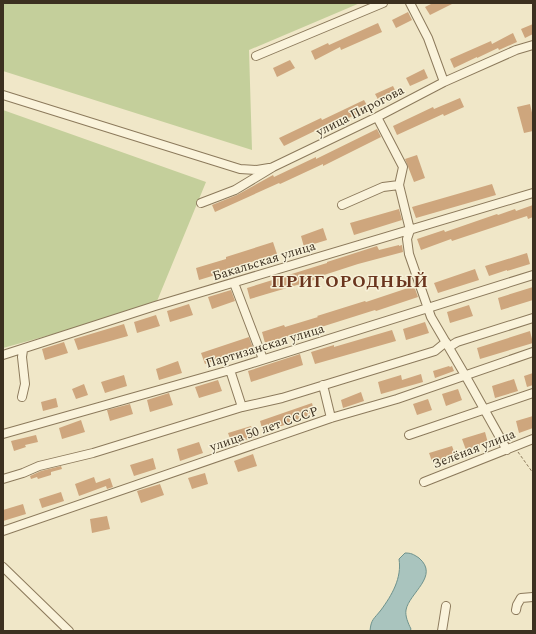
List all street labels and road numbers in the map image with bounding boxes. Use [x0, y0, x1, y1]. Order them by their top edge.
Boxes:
street label: улица Пирогова [311, 80, 408, 142]
street label: Бакальская улица [210, 236, 319, 286]
street label: Партизанская улица [203, 318, 327, 374]
street label: улица 50 лет СССР [206, 401, 321, 457]
street label: Зелёная улица [430, 424, 519, 474]

